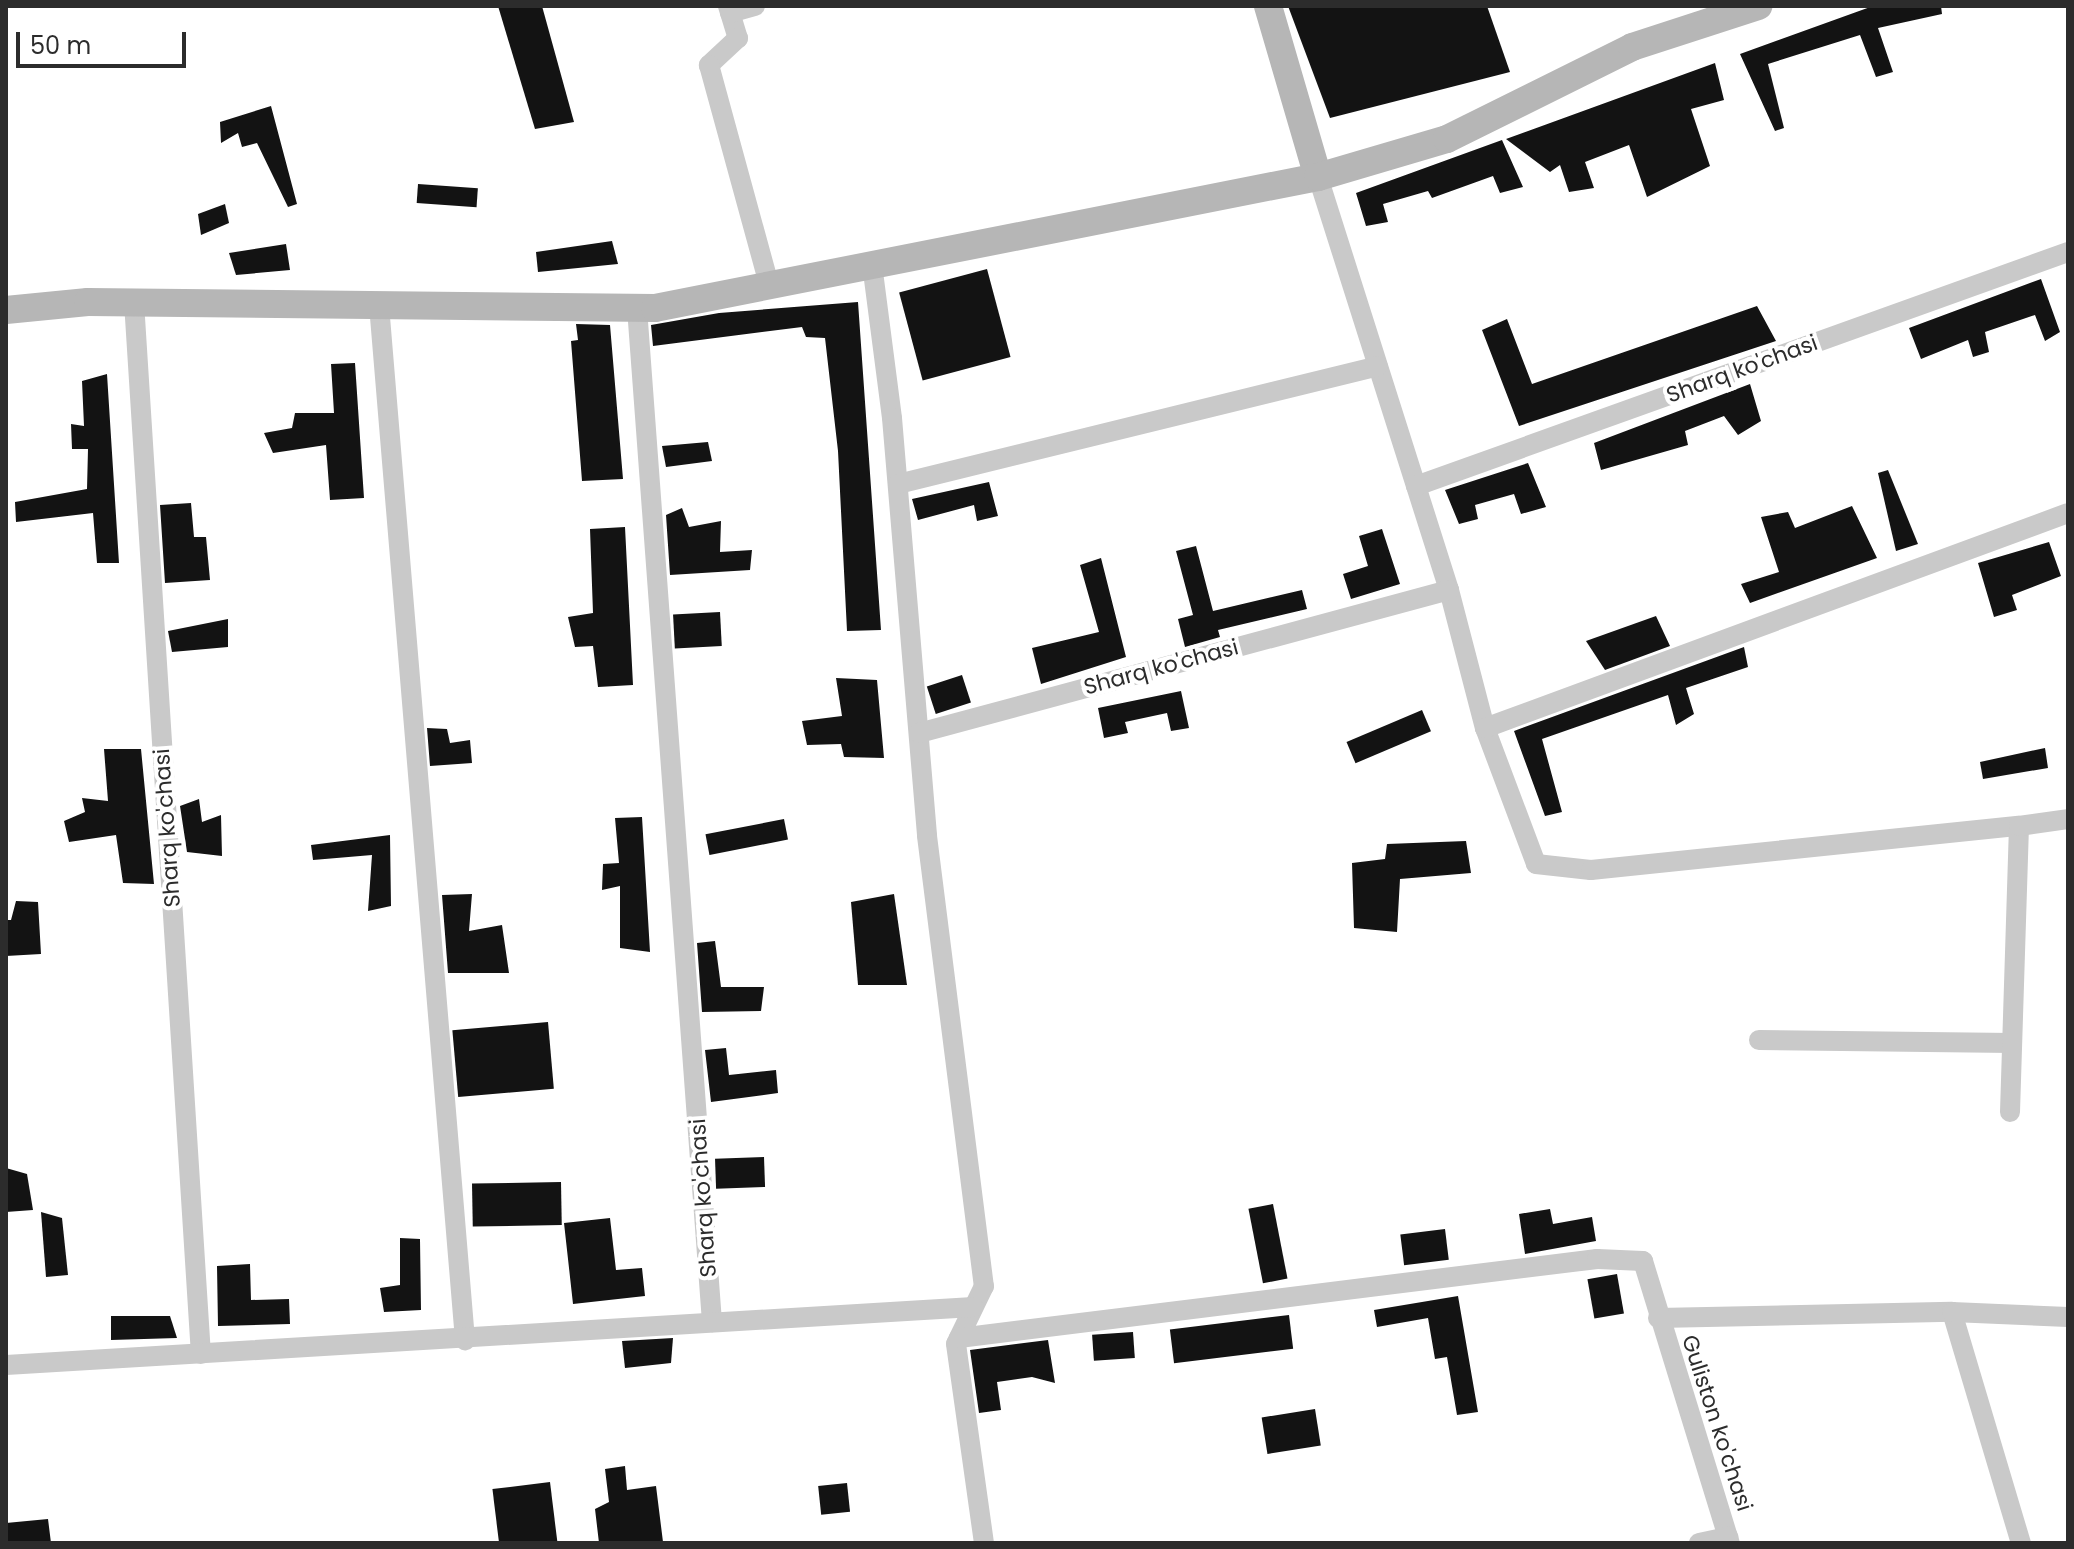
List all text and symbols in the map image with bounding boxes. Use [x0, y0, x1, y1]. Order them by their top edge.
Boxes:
scale bar [20, 16, 190, 66]
text: 50 m [30, 29, 91, 62]
street label: Sharq ko'chasi [1663, 329, 1821, 409]
street label: Sharq ko'chasi [1081, 634, 1241, 700]
street label: Sharq ko'chasi [148, 748, 186, 908]
street label: Sharq ko'chasi [684, 1118, 722, 1278]
street label: Guliston ko'chasi [1676, 1332, 1758, 1514]

